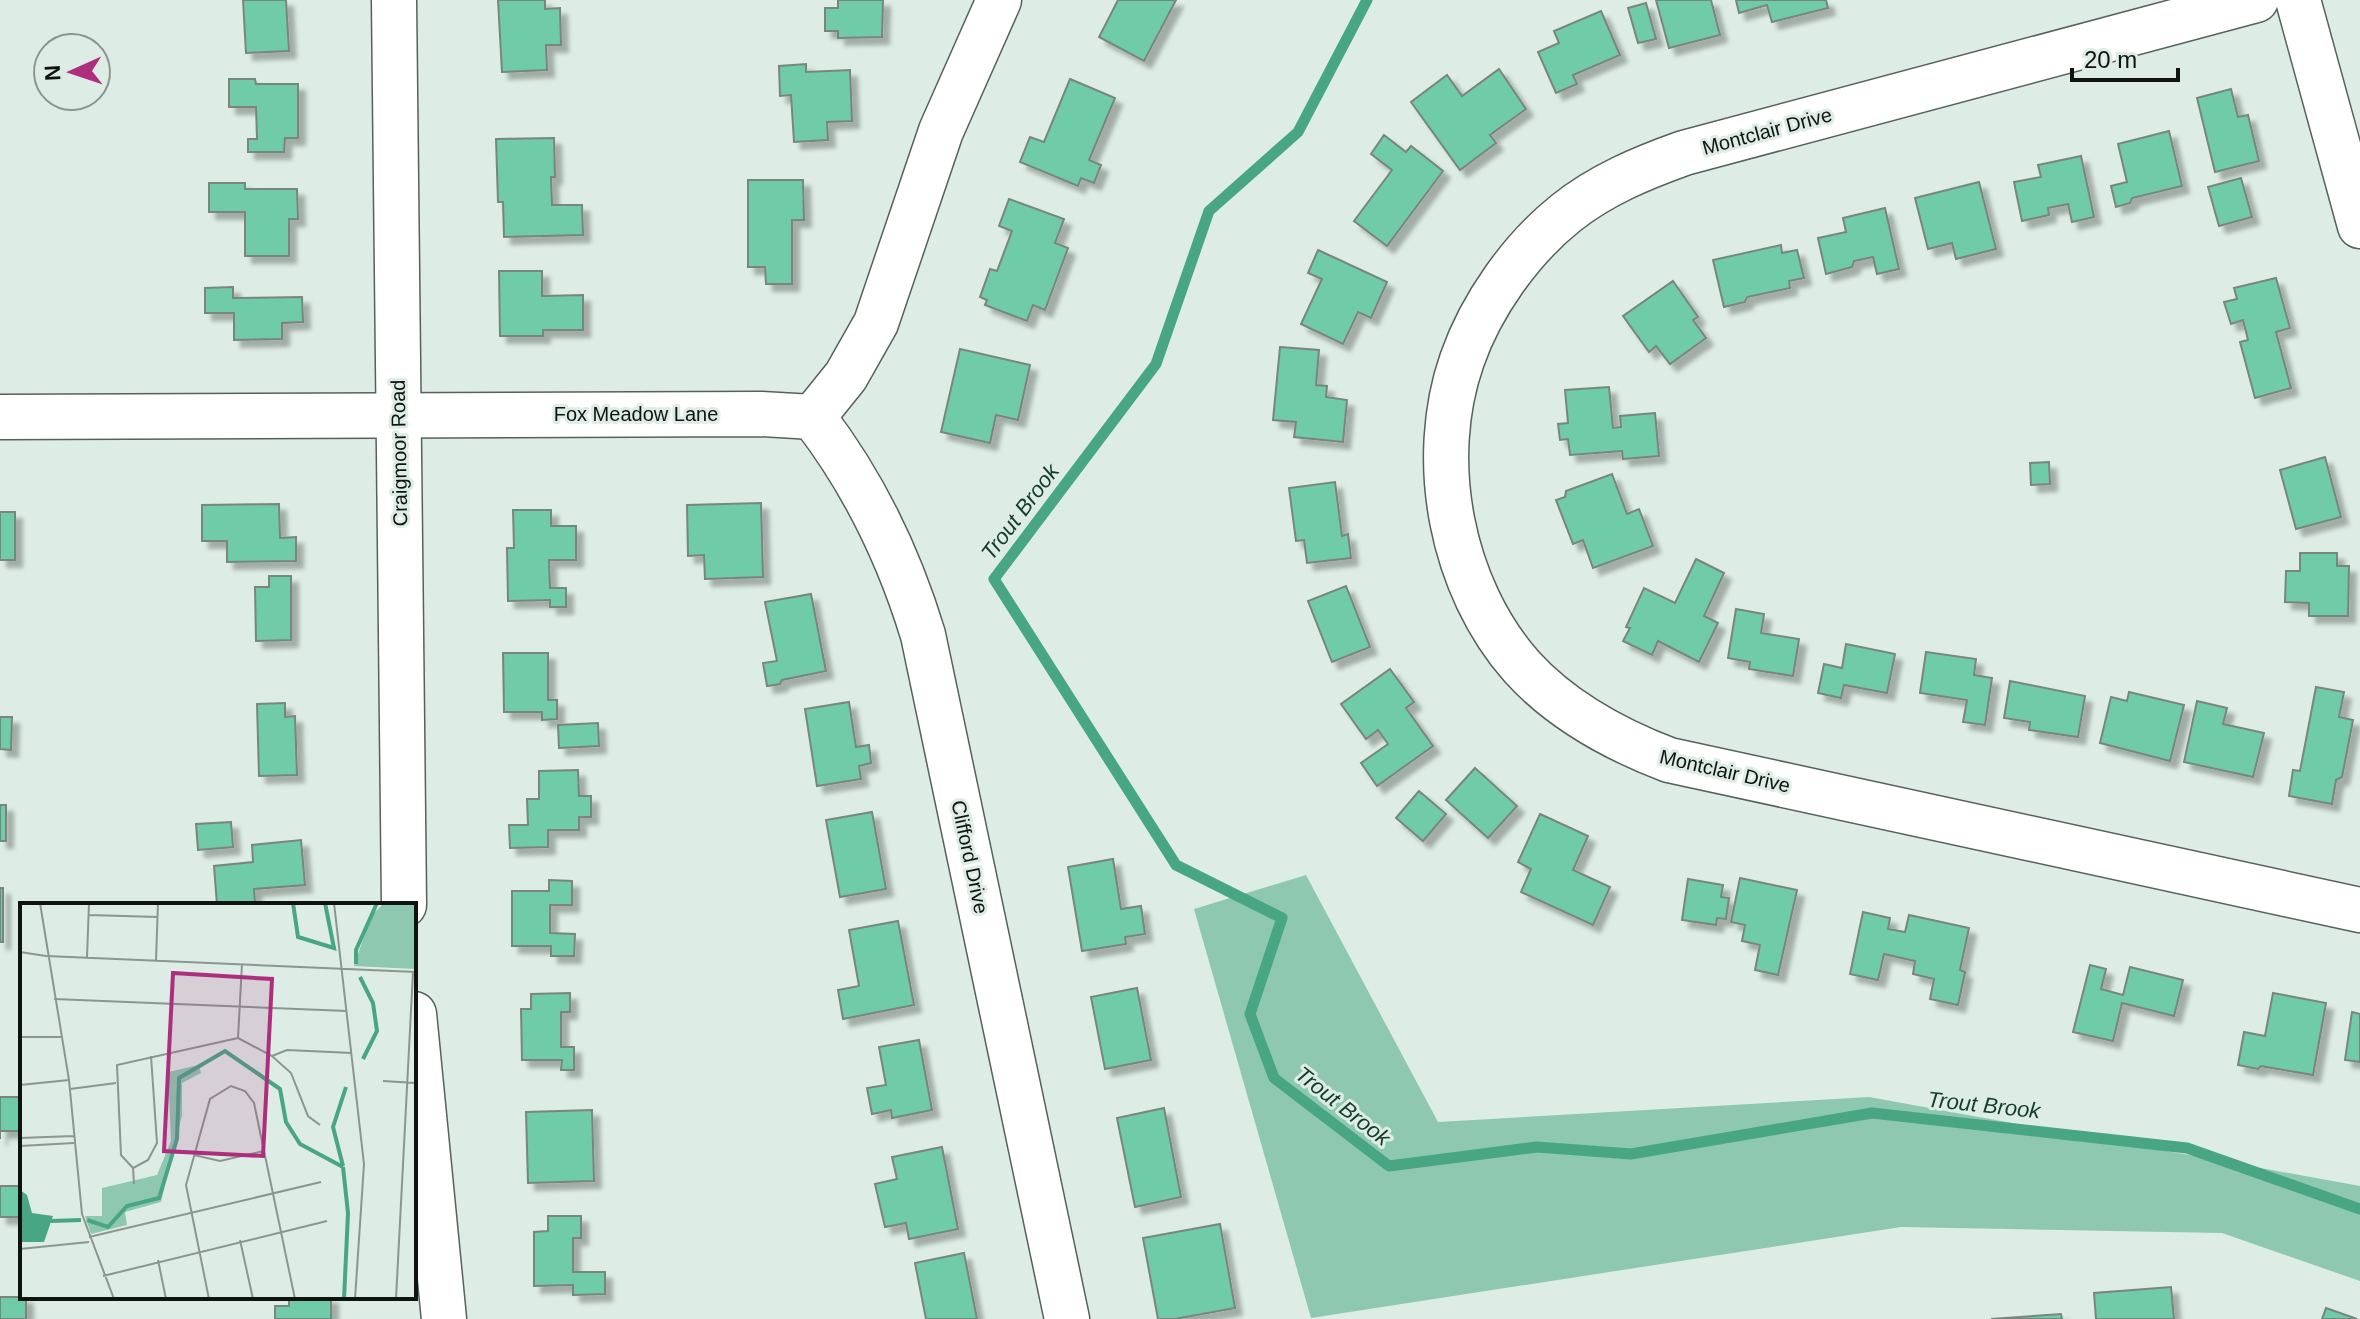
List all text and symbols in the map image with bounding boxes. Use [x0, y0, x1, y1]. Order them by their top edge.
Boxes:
north arrow [32, 32, 112, 112]
scale bar [2072, 32, 2178, 82]
text: 20 m [2084, 46, 2137, 73]
text: N [40, 64, 65, 82]
street label: Montclair Drive [1700, 103, 1834, 159]
street label: Craigmoor Road [387, 379, 411, 527]
street label: Fox Meadow Lane [554, 403, 718, 425]
water label: Trout Brook [976, 458, 1065, 565]
street label: Montclair Drive [1658, 745, 1792, 797]
street label: Clifford Drive [947, 798, 993, 916]
inset map [20, 903, 416, 1299]
water label: Trout Brook [1291, 1061, 1396, 1151]
water label: Trout Brook [1926, 1087, 2043, 1123]

